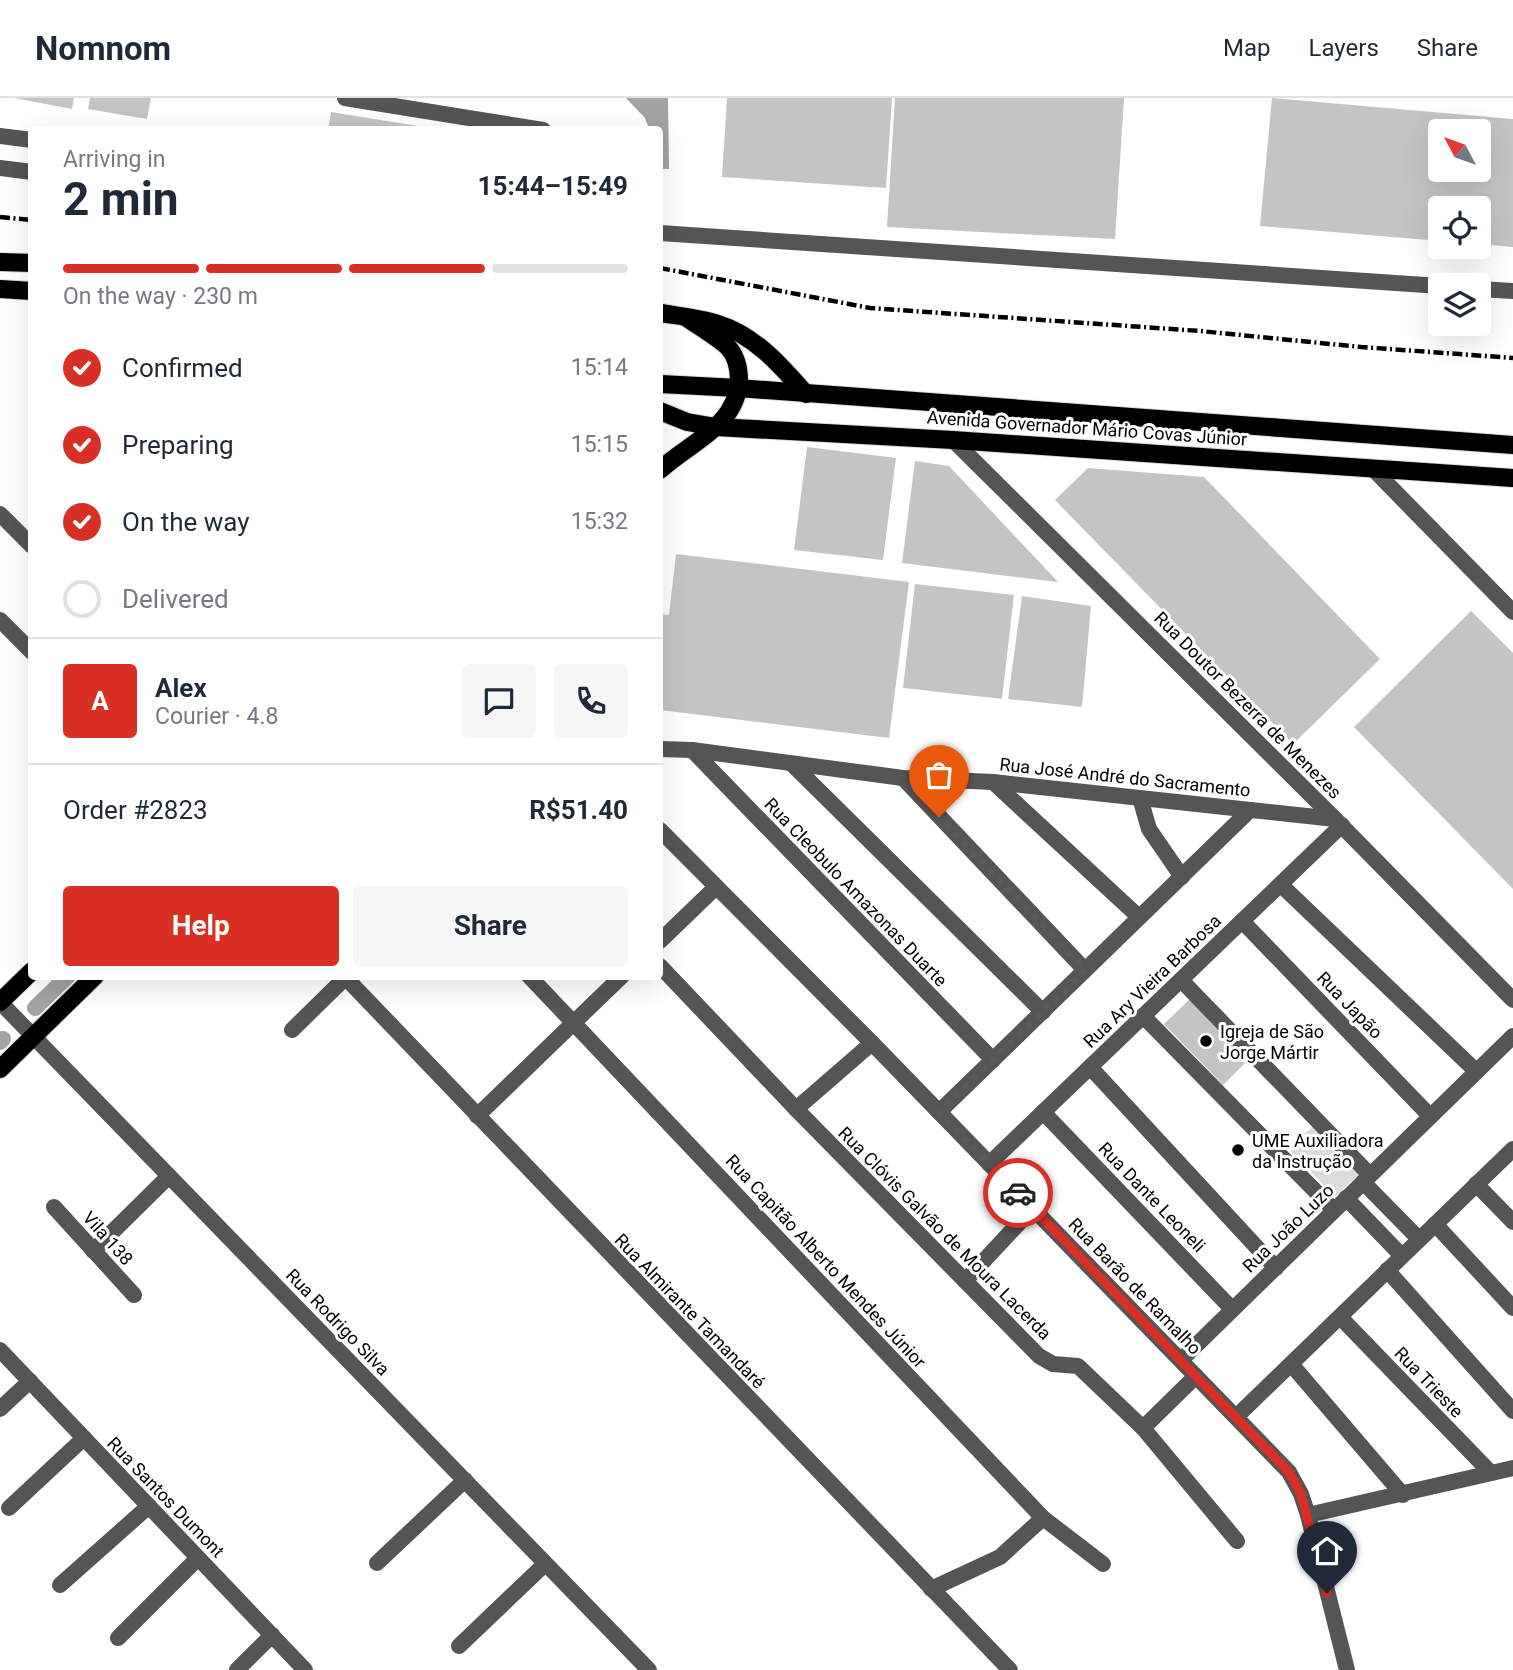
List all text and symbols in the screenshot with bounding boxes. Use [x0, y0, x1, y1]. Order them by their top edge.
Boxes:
text: Nomnom [35, 29, 171, 68]
text: Map [1223, 34, 1271, 62]
text: Layers [1309, 34, 1379, 62]
text: Share [1417, 34, 1478, 62]
north arrow [1428, 119, 1491, 182]
map controls [1428, 119, 1491, 336]
text: Arriving in [63, 146, 166, 173]
text: 15:44–15:49 [478, 171, 628, 201]
text: 2 min [63, 172, 179, 226]
button: locate [1428, 196, 1491, 259]
button: layers [1428, 273, 1491, 336]
text: On the way · 230 m [63, 283, 258, 310]
icon: check [63, 349, 101, 387]
text: Confirmed [122, 353, 243, 383]
text: 15:14 [571, 354, 628, 381]
street label: Avenida Governador Mário Covas Júnior [926, 406, 1248, 450]
icon: check [63, 426, 101, 464]
text: Preparing [122, 430, 234, 460]
text: 15:15 [571, 431, 628, 458]
icon: check [63, 503, 101, 541]
text: On the way [122, 507, 250, 537]
text: 15:32 [571, 508, 628, 535]
text: Delivered [122, 584, 229, 614]
street label: Rua Doutor Bezerra de Menezes [1150, 607, 1346, 803]
button: chat [462, 664, 536, 738]
button: phone [554, 664, 628, 738]
text: Alex [155, 673, 207, 703]
text: A [91, 686, 109, 716]
text: Courier · 4.8 [155, 703, 278, 730]
pin [909, 745, 969, 817]
street label: Rua José André do Sacramento [999, 753, 1251, 801]
icon: bag [920, 756, 958, 794]
street label: Rua Cleobulo Amazonas Duarte [760, 793, 952, 991]
text: Order #2823 [63, 795, 208, 825]
text: R$51.40 [529, 795, 628, 825]
button: Help [63, 886, 339, 966]
button: Share [353, 886, 628, 966]
street label: Rua Ary Vieira Barbosa [1079, 910, 1225, 1052]
street label: Rua Japão [1313, 967, 1387, 1043]
place label: Igreja de São Jorge Mártir [1220, 1021, 1324, 1063]
marker: Igreja de São Jorge Mártir [1198, 1033, 1214, 1049]
street label: Rua Clóvis Galvão de Moura Lacerda [834, 1122, 1056, 1344]
place label: UME Auxiliadora da Instrução [1252, 1130, 1383, 1172]
street label: Rua Dante Leoneli [1094, 1138, 1210, 1256]
marker: UME Auxiliadora da Instrução [1230, 1142, 1246, 1158]
street label: Rua Capitão Alberto Mendes Júnior [722, 1150, 930, 1372]
courier [983, 1158, 1053, 1228]
icon: car [999, 1174, 1037, 1212]
street label: Rua João Luzo [1238, 1179, 1338, 1277]
street label: Vila 138 [79, 1207, 137, 1269]
street label: Rua Barão de Ramalho [1064, 1213, 1206, 1359]
street label: Rua Almirante Tamandaré [611, 1229, 769, 1393]
street label: Rua Rodrigo Silva [282, 1264, 394, 1380]
street label: Rua Trieste [1390, 1342, 1468, 1422]
street label: Rua Santos Dumont [103, 1433, 229, 1562]
pin [1297, 1521, 1357, 1593]
icon: home [1308, 1532, 1346, 1570]

